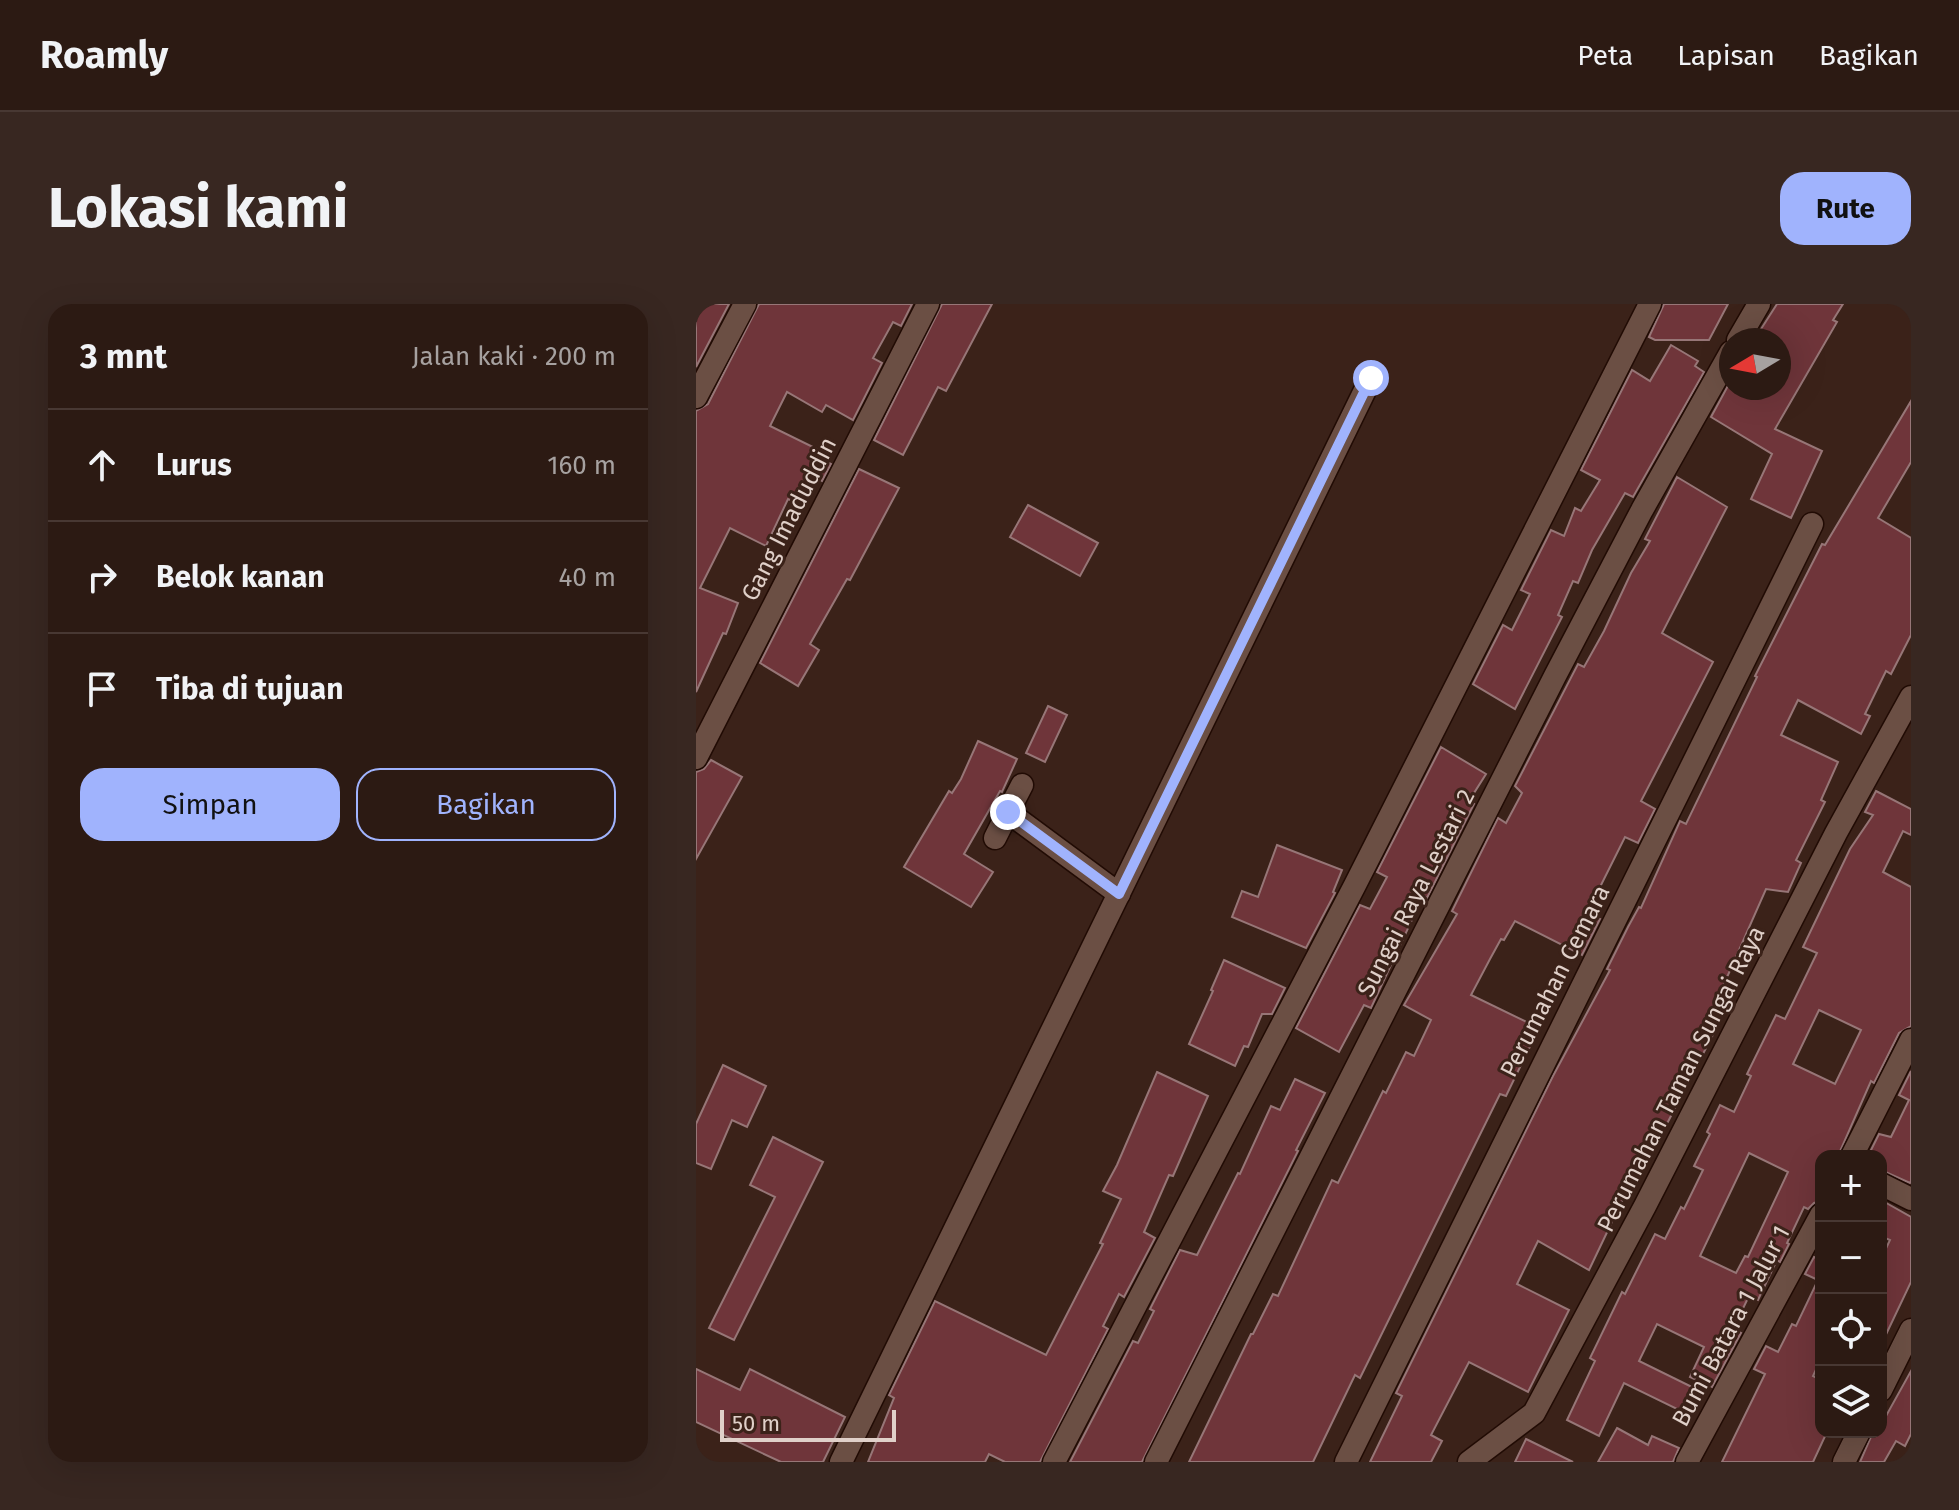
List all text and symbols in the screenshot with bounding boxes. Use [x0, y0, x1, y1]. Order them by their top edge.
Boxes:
text: Roamly [40, 32, 168, 78]
text: Peta [1577, 39, 1633, 72]
text: Lapisan [1677, 39, 1775, 72]
text: Bagikan [1819, 39, 1919, 72]
button: Rute [1780, 172, 1911, 245]
text: Lokasi kami [48, 175, 348, 242]
north arrow [1719, 328, 1791, 400]
text: 3 mnt [80, 336, 167, 377]
text: Jalan kaki · 200 m [412, 341, 616, 372]
route start [1353, 360, 1389, 396]
street label: Gang Imaduddin [736, 433, 842, 605]
icon: ahead [80, 443, 124, 487]
text: Lurus [156, 447, 232, 483]
text: 160 m [547, 450, 616, 481]
icon: right [80, 555, 124, 599]
text: Belok kanan [156, 559, 325, 595]
text: 40 m [558, 562, 616, 593]
icon: arrive [80, 667, 124, 711]
text: Tiba di tujuan [156, 671, 343, 707]
button: Simpan [80, 768, 340, 841]
button: Bagikan [356, 768, 616, 841]
street label: Sungai Raya Lestari 2 [1352, 785, 1480, 1001]
route end [990, 794, 1026, 830]
street label: Perumahan Cemara [1494, 880, 1616, 1082]
street label: Perumahan Taman Sungai Raya [1591, 921, 1771, 1237]
map controls [1815, 1150, 1887, 1438]
button: + [1815, 1150, 1887, 1222]
street label: Bumi Batara 1 Jalur 1 [1666, 1221, 1796, 1431]
button: − [1815, 1222, 1887, 1294]
button: locate [1815, 1294, 1887, 1366]
button: layers [1815, 1366, 1887, 1438]
scale bar [720, 1406, 896, 1442]
text: 50 m [732, 1410, 780, 1437]

